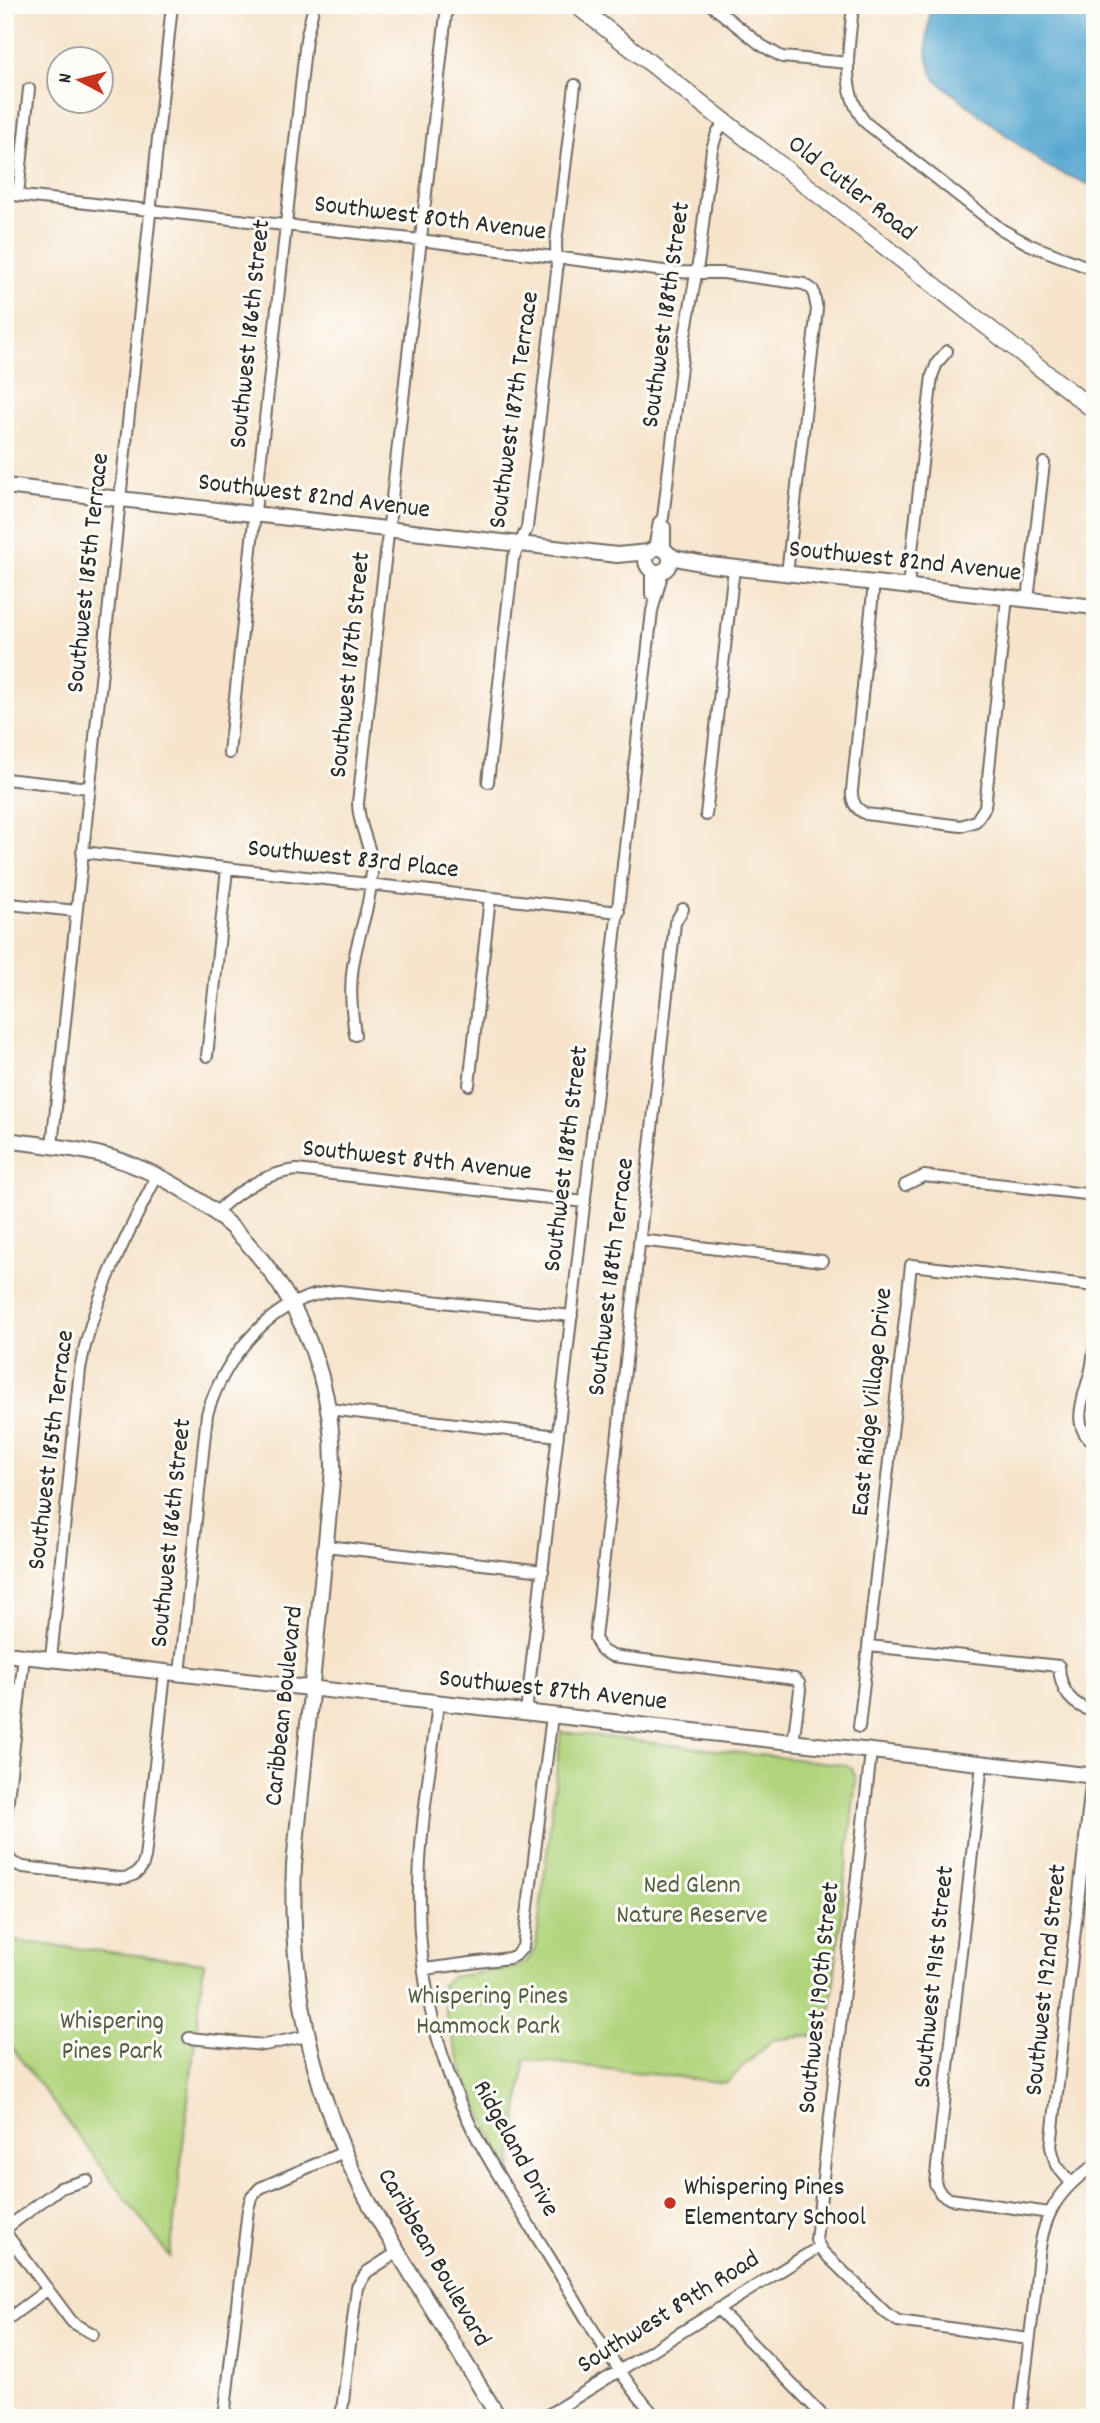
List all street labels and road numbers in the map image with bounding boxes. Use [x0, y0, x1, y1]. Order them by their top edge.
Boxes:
street label: Old Cutler Road [779, 127, 923, 251]
street label: Southwest 80th Avenue [312, 186, 548, 252]
street label: Southwest 188th Street [633, 199, 701, 430]
street label: Southwest 186th Street [221, 217, 281, 450]
street label: Southwest 187th Terrace [480, 289, 550, 531]
street label: Southwest 185th Terrace [58, 451, 120, 695]
street label: Southwest 82nd Avenue [196, 464, 432, 530]
street label: Southwest 82nd Avenue [787, 531, 1023, 593]
street label: Southwest 187th Street [321, 550, 381, 780]
street label: Southwest 83rd Place [246, 831, 460, 889]
street label: Southwest 188th Street [535, 1043, 599, 1274]
street label: Southwest 84th Avenue [301, 1131, 533, 1191]
street label: Southwest 188th Terrace [579, 1156, 645, 1398]
street label: East Ridge Village Drive [843, 1286, 903, 1518]
street label: Southwest 185th Terrace [19, 1328, 85, 1572]
street label: Southwest 186th Street [142, 1416, 202, 1649]
street label: Caribbean Boulevard [256, 1604, 314, 1808]
street label: Southwest 87th Avenue [437, 1661, 669, 1721]
street label: Southwest 192nd Street [1016, 1862, 1078, 2098]
street label: Southwest 191st Street [905, 1864, 965, 2090]
street label: Southwest 190th Street [789, 1880, 851, 2116]
street label: Ridgeland Drive [462, 2074, 568, 2224]
street label: Caribbean Boulevard [367, 2162, 499, 2354]
street label: Southwest 89th Road [571, 2242, 767, 2384]

